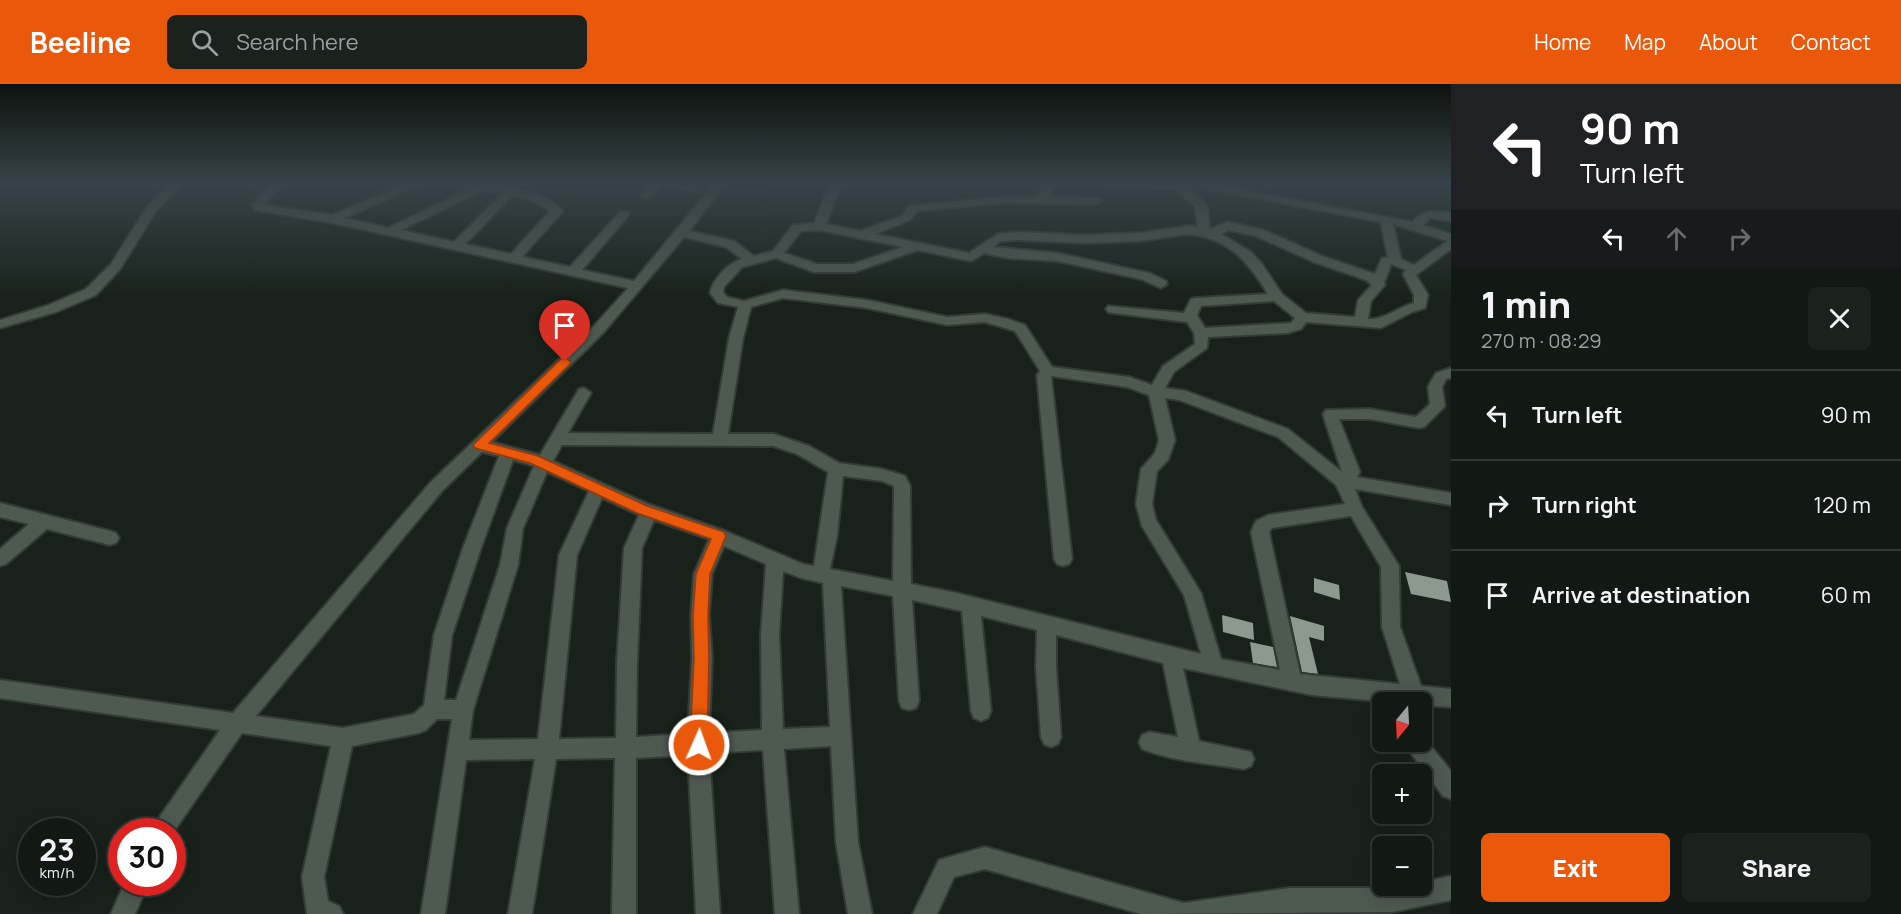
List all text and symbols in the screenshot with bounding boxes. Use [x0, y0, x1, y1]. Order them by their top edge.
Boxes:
search box [167, 15, 587, 69]
text: Beeline [30, 23, 131, 61]
icon: search [188, 26, 221, 59]
text: Search here [236, 27, 359, 57]
text: Home [1534, 28, 1591, 56]
text: Map [1624, 28, 1666, 56]
text: About [1699, 28, 1758, 56]
text: Contact [1791, 28, 1871, 56]
text: 90 m [1580, 99, 1680, 157]
icon: left [1481, 108, 1559, 186]
text: Turn left [1580, 154, 1684, 191]
icon: left [1597, 222, 1630, 255]
icon: ahead [1660, 222, 1693, 255]
icon: right [1723, 222, 1756, 255]
text: 1 min [1481, 280, 1571, 329]
button: close [1808, 287, 1871, 350]
pin [539, 300, 590, 362]
icon: arrive [548, 309, 581, 342]
text: 270 m · 08:29 [1481, 327, 1602, 354]
icon: left [1481, 399, 1514, 432]
text: Turn left [1532, 400, 1622, 430]
text: 90 m [1821, 400, 1871, 430]
icon: right [1481, 489, 1514, 522]
text: Turn right [1532, 490, 1637, 520]
text: 120 m [1813, 490, 1871, 520]
icon: arrive [1481, 579, 1514, 612]
text: Arrive at destination [1532, 580, 1750, 610]
text: 60 m [1821, 580, 1871, 610]
north arrow [1372, 692, 1432, 752]
map controls [1372, 692, 1432, 896]
position arrow [667, 713, 731, 777]
button: + [1372, 764, 1432, 824]
speed limit sign: 30 [108, 818, 186, 896]
text: 23 [39, 829, 75, 870]
button: Exit [1481, 833, 1670, 902]
button: Share [1682, 833, 1871, 902]
button: − [1372, 836, 1432, 896]
text: km/h [40, 862, 74, 883]

